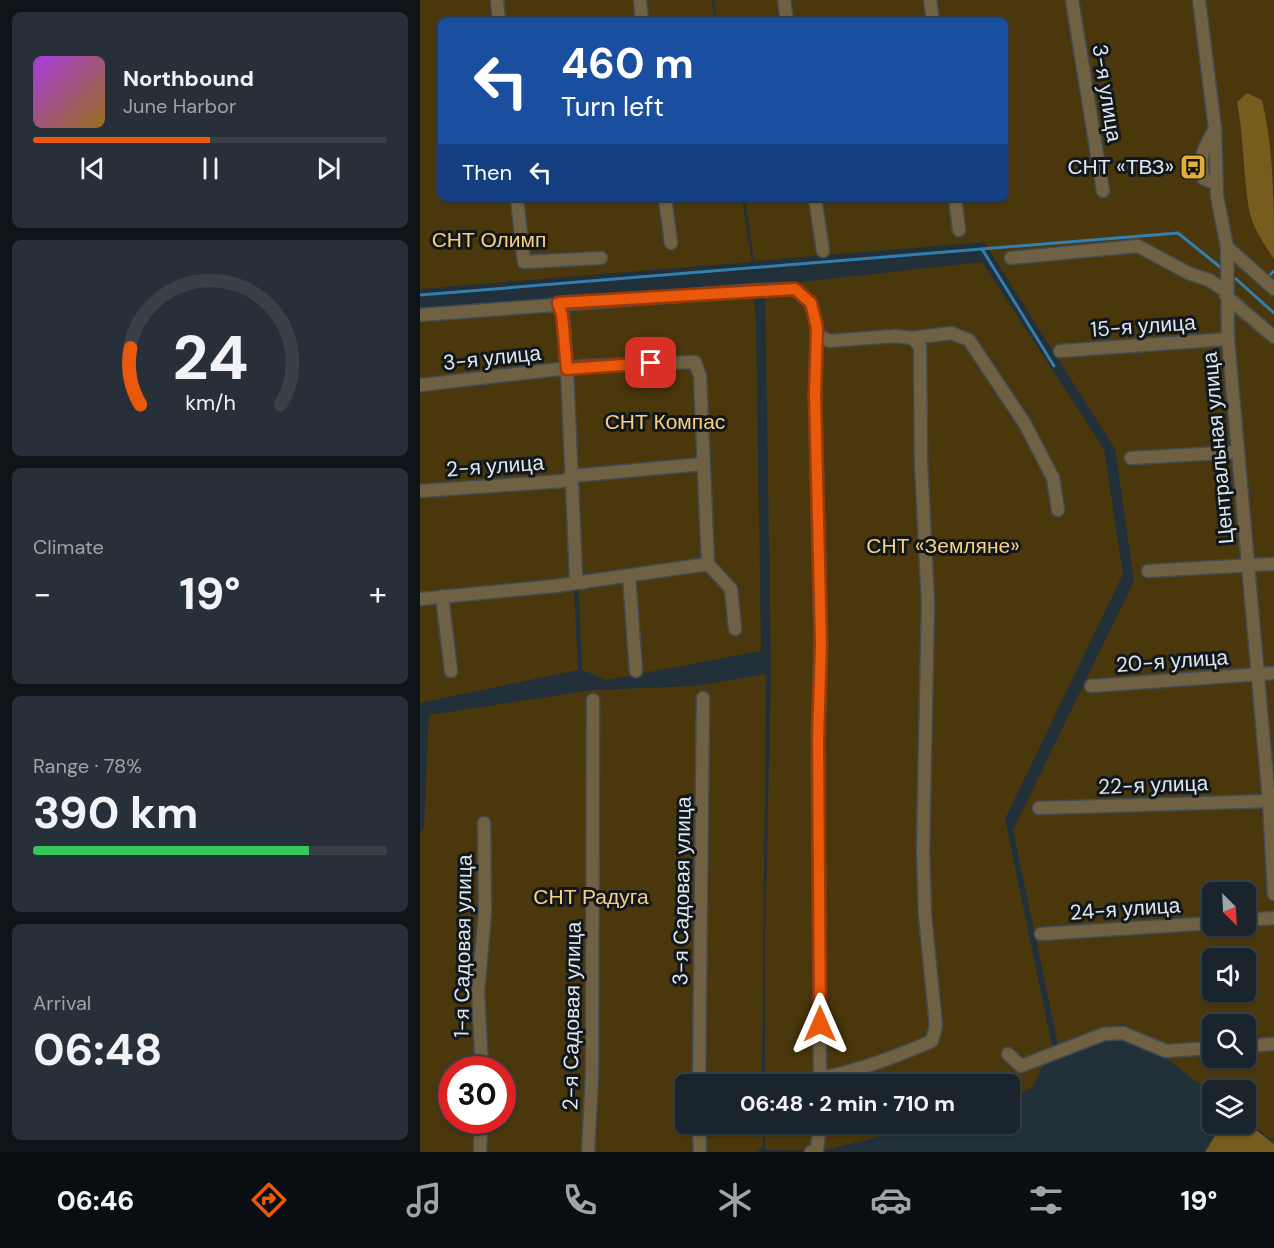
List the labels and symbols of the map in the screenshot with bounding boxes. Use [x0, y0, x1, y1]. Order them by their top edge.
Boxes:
street label: 3-я улица [1085, 42, 1129, 144]
bus stop icon: СНТ «ТВЗ» [1178, 152, 1208, 182]
place label: СНТ «ТВЗ» [1067, 153, 1174, 181]
park label: СНТ Олимп [432, 226, 546, 254]
street label: 15-я улица [1089, 308, 1197, 344]
pin [625, 337, 676, 388]
street label: 3-я улица [442, 339, 543, 377]
street label: Центральная улица [1196, 350, 1240, 545]
park label: СНТ Компас [605, 408, 725, 436]
street label: 2-я улица [445, 449, 545, 483]
park label: СНТ «Земляне» [866, 532, 1020, 560]
street label: 20-я улица [1115, 643, 1229, 679]
street label: 22-я улица [1097, 769, 1209, 801]
street label: 3-я Садовая улица [666, 796, 698, 986]
street label: 1-я Садовая улица [447, 854, 479, 1038]
north arrow [1202, 882, 1256, 936]
park label: СНТ Радуга [533, 883, 649, 911]
street label: 24-я улица [1069, 891, 1181, 927]
street label: 2-я Садовая улица [556, 921, 588, 1111]
position arrow [788, 992, 852, 1056]
speed limit sign: 30 [438, 1056, 516, 1134]

